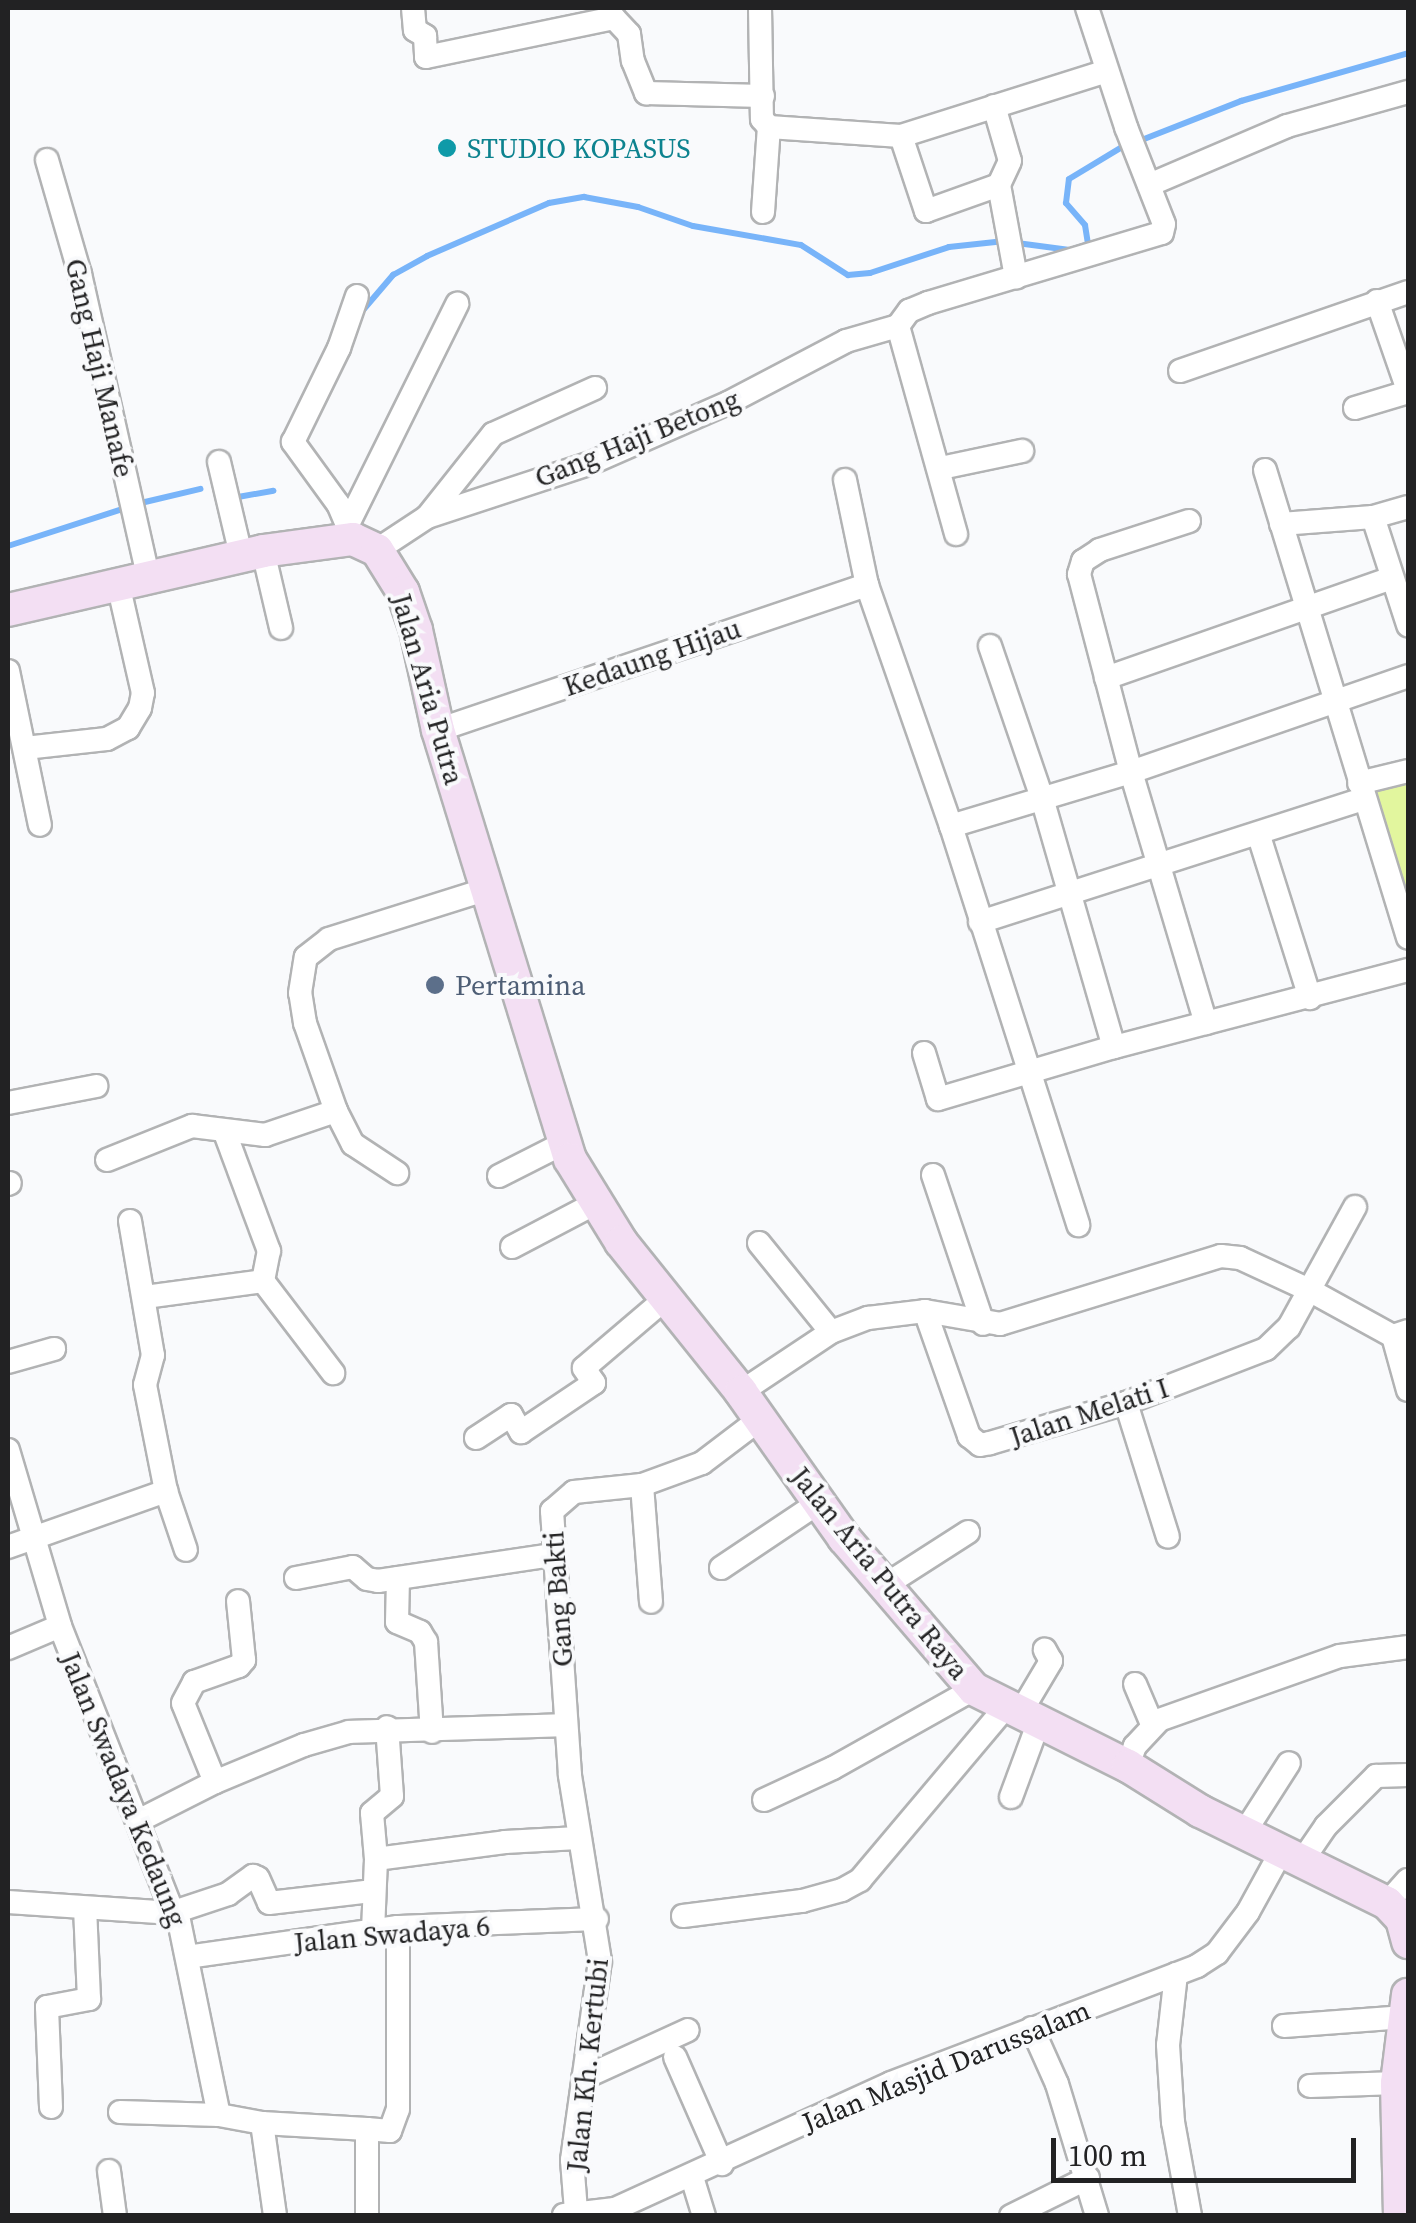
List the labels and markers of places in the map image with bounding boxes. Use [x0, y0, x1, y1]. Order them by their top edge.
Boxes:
place label: STUDIO KOPASUS [467, 131, 690, 165]
marker: STUDIO KOPASUS [436, 137, 458, 159]
place label: Pertamina [455, 968, 586, 1002]
marker: Pertamina [424, 974, 446, 996]

